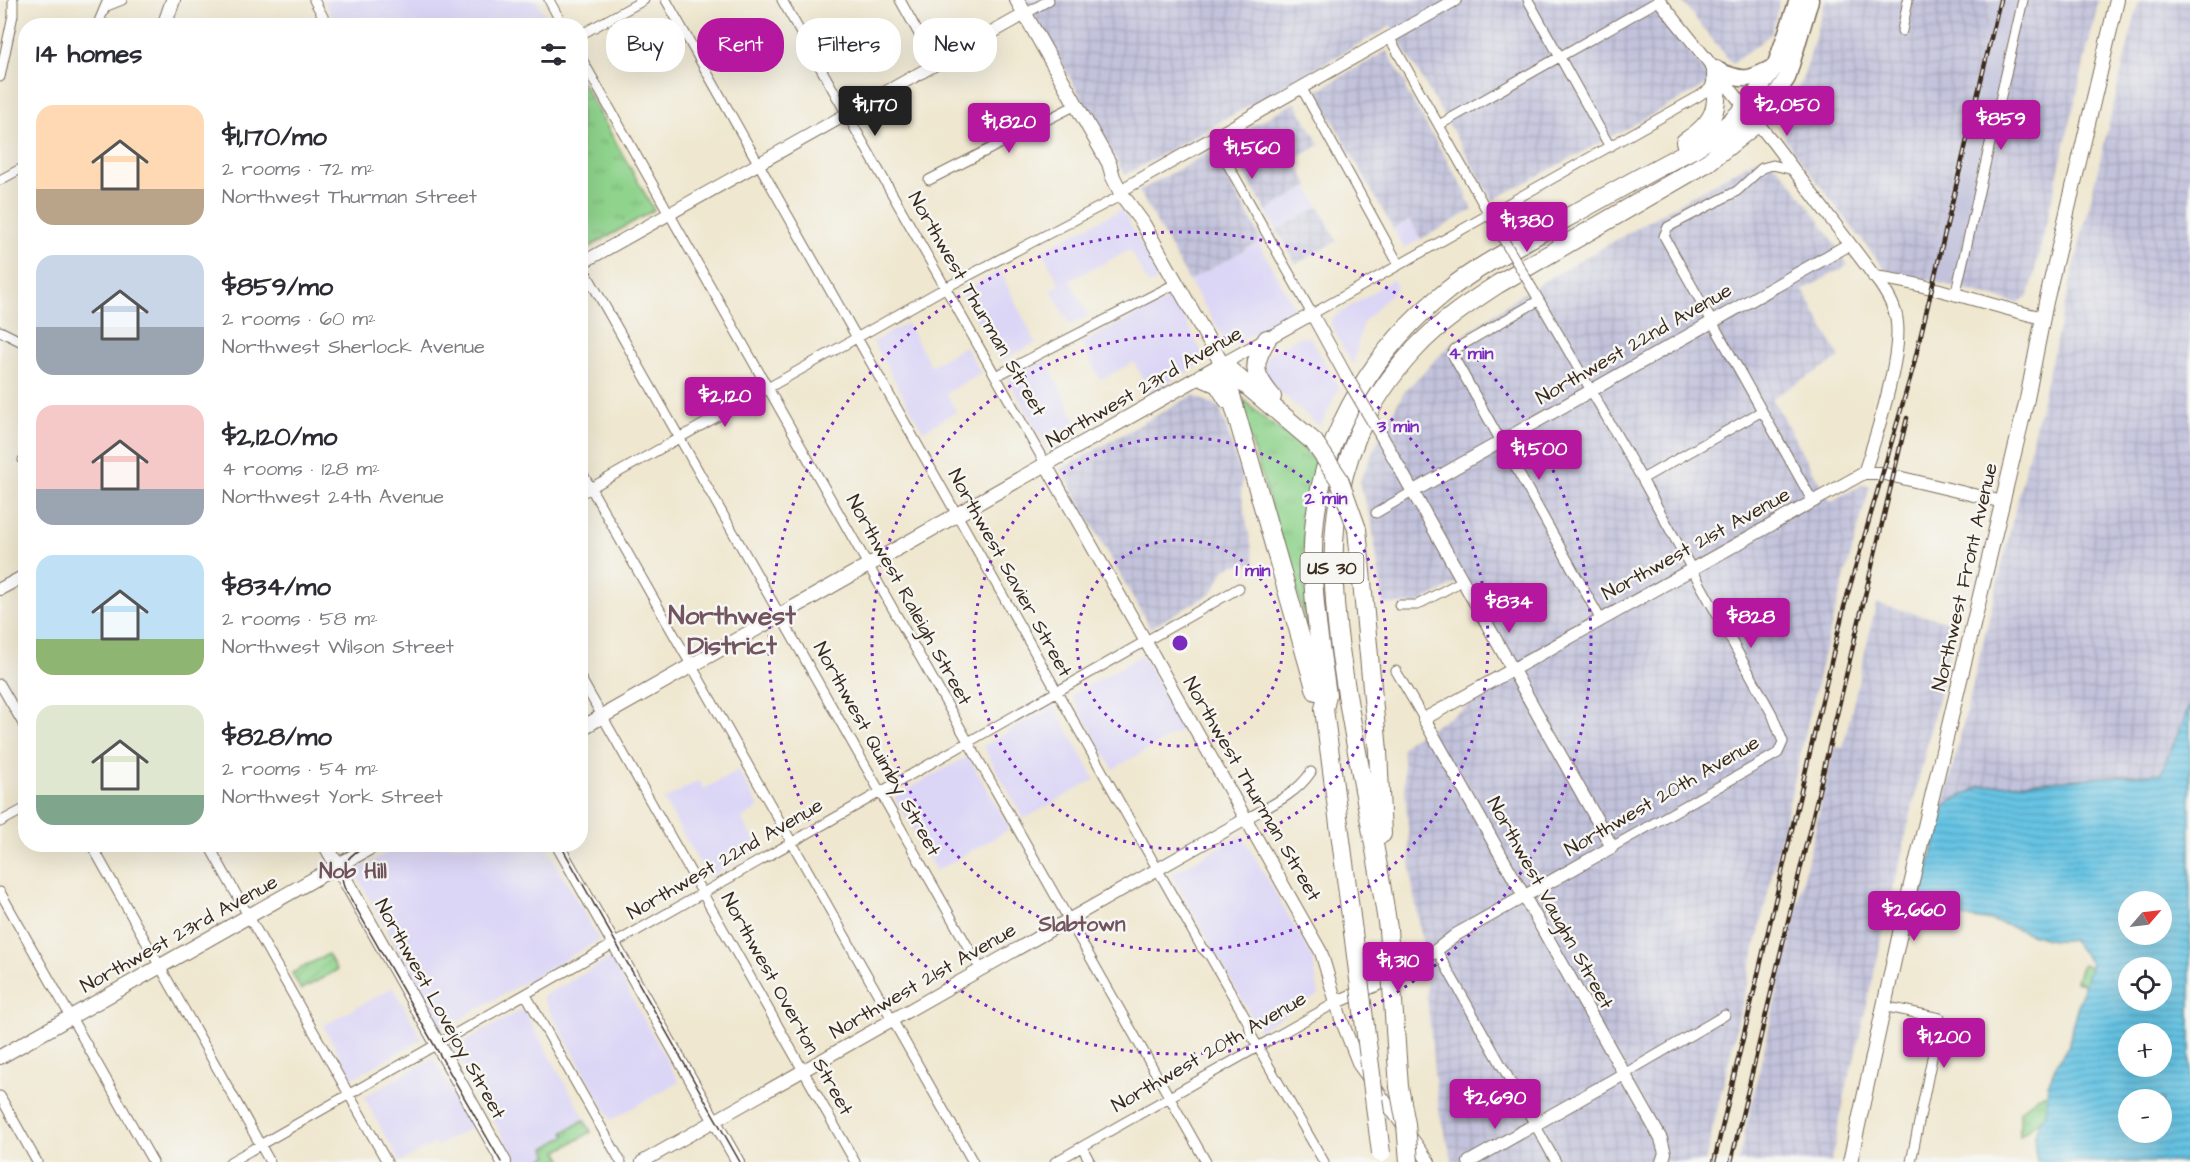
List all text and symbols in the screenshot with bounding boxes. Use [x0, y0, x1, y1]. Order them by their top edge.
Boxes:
chip: Buy [606, 18, 685, 72]
chip: Rent [697, 18, 784, 72]
chip: Filters [796, 18, 901, 72]
chip: New [913, 18, 997, 72]
text: 14 homes [36, 36, 142, 72]
icon: filters [537, 38, 570, 71]
pin: $1,170 [826, 86, 924, 137]
pin: $2,050 [1738, 86, 1836, 137]
text: $1,170 [853, 91, 897, 119]
text: $2,050 [1754, 91, 1820, 119]
pin: $859 [1965, 100, 2037, 151]
pin: $1,820 [960, 103, 1058, 154]
text: $859 [1976, 105, 2026, 133]
text: $1,820 [982, 108, 1036, 136]
text: $1,170/mo [222, 119, 327, 155]
icon: home [84, 129, 156, 201]
pin: $1,560 [1203, 129, 1301, 180]
text: $1,560 [1224, 134, 1280, 162]
text: 2 rooms · 72 m² [222, 155, 374, 183]
text: Northwest Thurman Street [222, 183, 477, 211]
street label: Northwest Thurman Street [901, 187, 1053, 421]
pin: $1,380 [1478, 202, 1576, 253]
text: $1,380 [1500, 207, 1554, 235]
text: $859/mo [222, 269, 333, 305]
street label: Northwest 22nd Avenue [1531, 276, 1737, 412]
icon: home [84, 279, 156, 351]
text: 2 rooms · 60 m² [222, 305, 376, 333]
street label: Northwest 23rd Avenue [1041, 319, 1247, 455]
text: Northwest Sherlock Avenue [222, 333, 485, 361]
text: 4 min [1448, 341, 1494, 366]
pin: $2,120 [676, 377, 774, 428]
text: $2,120 [699, 382, 751, 410]
text: 3 min [1376, 414, 1419, 439]
text: $2,120/mo [222, 419, 337, 455]
icon: home [84, 429, 156, 501]
pin: $1,500 [1490, 430, 1588, 481]
text: $1,500 [1511, 435, 1567, 463]
text: 4 rooms · 128 m² [222, 455, 380, 483]
street label: Northwest Front Avenue [1925, 460, 2005, 694]
street label: Northwest Savier Street [941, 464, 1079, 682]
street label: Northwest 21st Avenue [1597, 481, 1795, 607]
text: Northwest 24th Avenue [222, 483, 444, 511]
text: 2 min [1303, 486, 1348, 511]
street label: Northwest Raleigh Street [838, 489, 979, 711]
road number: US 30 [1300, 553, 1364, 583]
text: 1 min [1235, 558, 1271, 583]
text: $834/mo [222, 569, 331, 605]
icon: home [84, 579, 156, 651]
pin: $834 [1473, 583, 1545, 634]
text: $834 [1485, 588, 1533, 616]
district label: Northwest District [668, 598, 796, 664]
pin: $828 [1715, 598, 1787, 649]
text: $828 [1727, 603, 1775, 631]
text: 2 rooms · 58 m² [222, 605, 378, 633]
text: Northwest Wilson Street [222, 633, 454, 661]
centre of rings [1170, 633, 1190, 653]
street label: Northwest Quimby Street [805, 637, 948, 862]
street label: Northwest Thurman Street [1176, 672, 1328, 906]
text: $828/mo [222, 719, 332, 755]
icon: home [84, 729, 156, 801]
street label: Northwest 20th Avenue [1559, 729, 1765, 863]
text: 2 rooms · 54 m² [222, 755, 378, 783]
text: Northwest York Street [222, 783, 443, 811]
street label: Northwest 22nd Avenue [622, 791, 828, 927]
street label: Northwest Vaughn Street [1479, 792, 1620, 1015]
district label: Nob Hill [319, 857, 388, 886]
street label: Northwest 23rd Avenue [75, 868, 283, 1000]
street label: Northwest Overton Street [714, 888, 860, 1120]
pin: $2,660 [1865, 891, 1963, 942]
north arrow [2118, 891, 2172, 945]
map controls [2118, 891, 2172, 1143]
street label: Northwest Lovejoy Street [367, 894, 512, 1125]
text: $2,660 [1882, 896, 1946, 924]
district label: Slabtown [1037, 910, 1126, 939]
street label: Northwest 21st Avenue [825, 916, 1022, 1046]
pin: $1,310 [1349, 942, 1447, 993]
text: $1,310 [1377, 947, 1419, 975]
button: locate [2118, 957, 2172, 1011]
street label: Northwest 20th Avenue [1106, 985, 1312, 1119]
pin: $1,200 [1895, 1018, 1993, 1069]
text: $1,200 [1917, 1023, 1971, 1051]
button: + [2118, 1023, 2172, 1077]
pin: $2,690 [1446, 1079, 1544, 1130]
text: $2,690 [1464, 1084, 1526, 1112]
button: − [2118, 1089, 2172, 1143]

